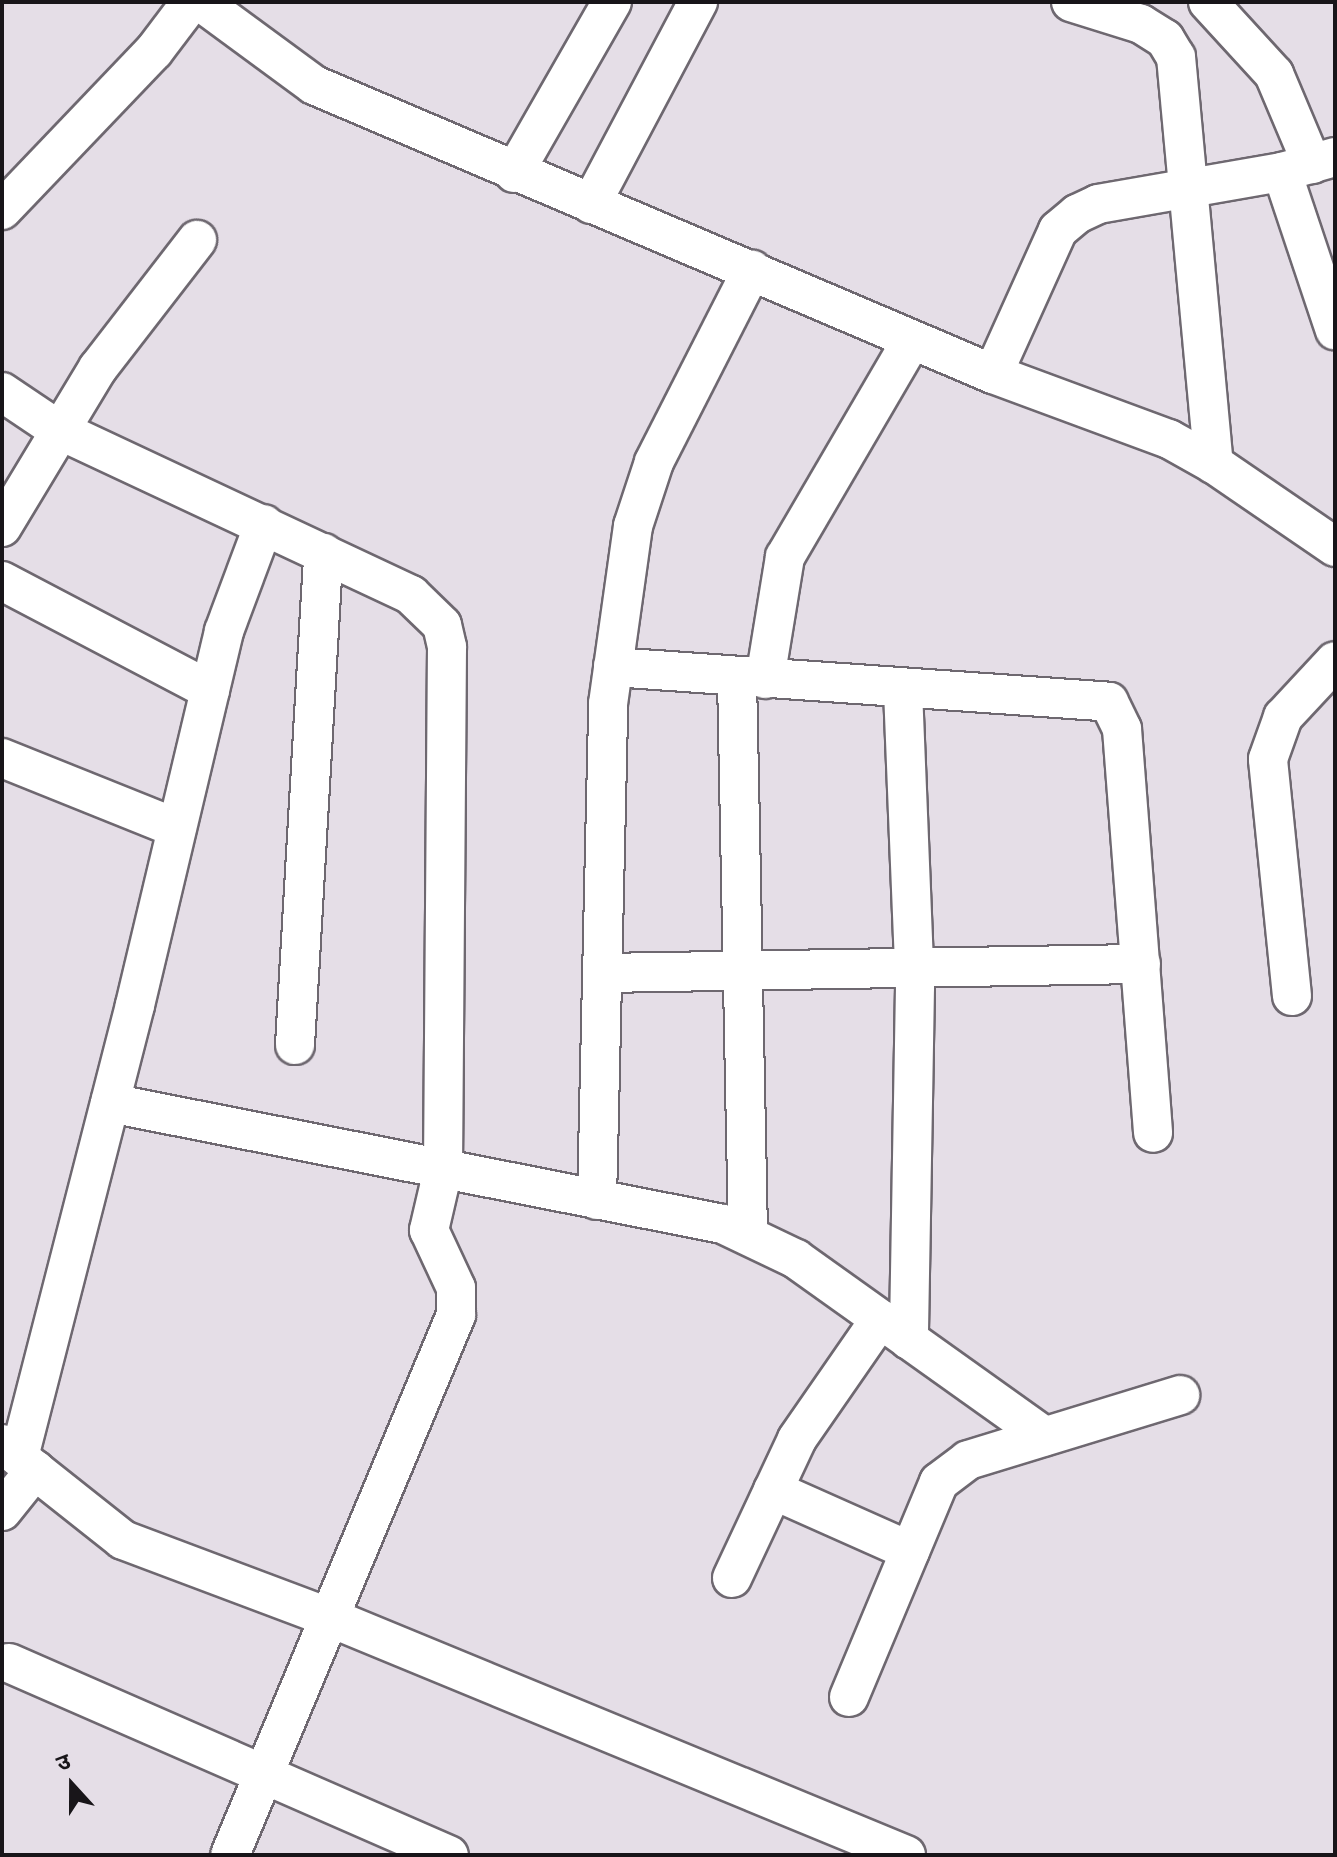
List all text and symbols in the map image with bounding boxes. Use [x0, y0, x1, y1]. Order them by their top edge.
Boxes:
north arrow [32, 1745, 112, 1825]
text: उ [53, 1748, 74, 1777]

